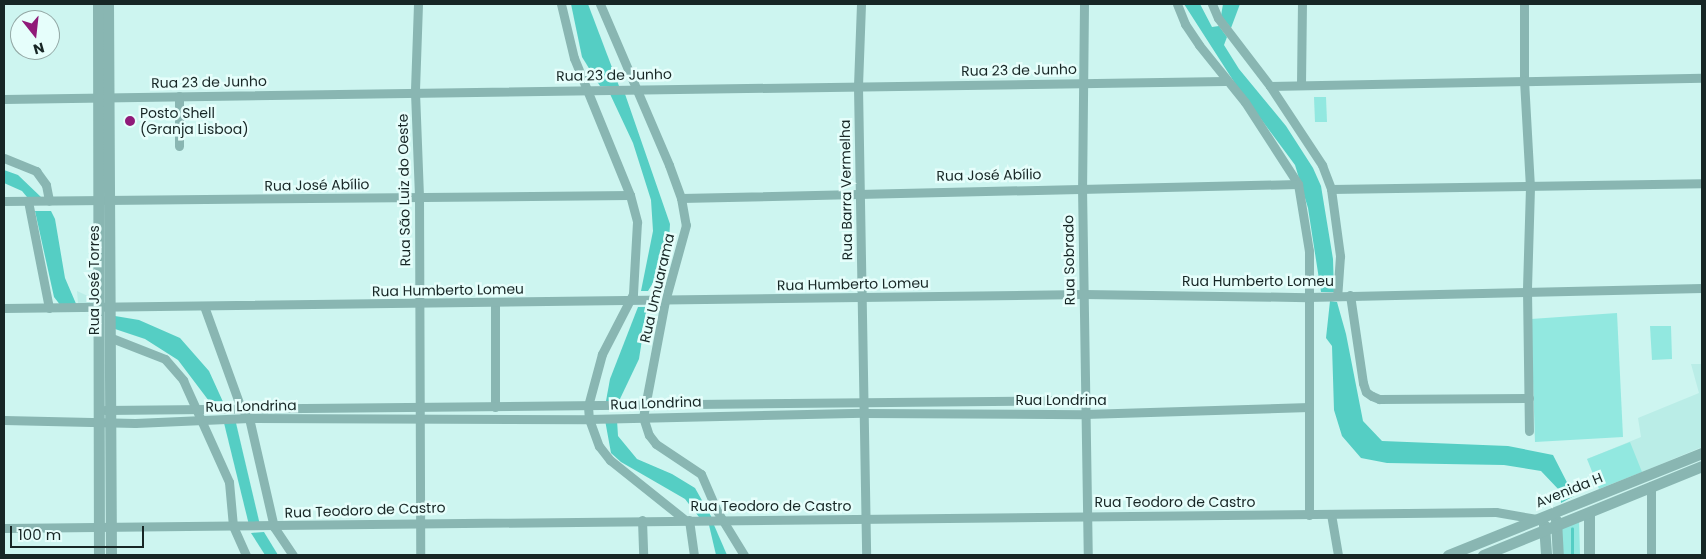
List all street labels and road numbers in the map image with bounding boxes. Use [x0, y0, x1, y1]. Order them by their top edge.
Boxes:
street label: Rua 23 de Junho [961, 61, 1077, 79]
street label: Rua 23 de Junho [556, 66, 672, 84]
street label: Rua 23 de Junho [151, 73, 267, 91]
street label: Rua São Luiz do Oeste [394, 114, 414, 266]
street label: Rua Barra Vermelha [836, 120, 856, 260]
street label: Rua José Abílio [936, 166, 1042, 184]
street label: Rua José Abílio [264, 176, 370, 194]
street label: Rua Sobrado [1060, 215, 1078, 305]
street label: Rua José Torres [86, 225, 102, 335]
street label: Rua Umuarama [636, 232, 678, 344]
street label: Rua Humberto Lomeu [1182, 273, 1334, 289]
street label: Rua Humberto Lomeu [777, 274, 929, 294]
street label: Rua Humberto Lomeu [372, 280, 524, 300]
street label: Rua Londrina [1015, 392, 1107, 408]
street label: Rua Londrina [610, 393, 702, 413]
street label: Rua Londrina [205, 397, 297, 415]
street label: Avenida H [1533, 469, 1605, 511]
street label: Rua Teodoro de Castro [1095, 494, 1255, 510]
street label: Rua Teodoro de Castro [691, 498, 851, 514]
street label: Rua Teodoro de Castro [284, 499, 446, 521]

